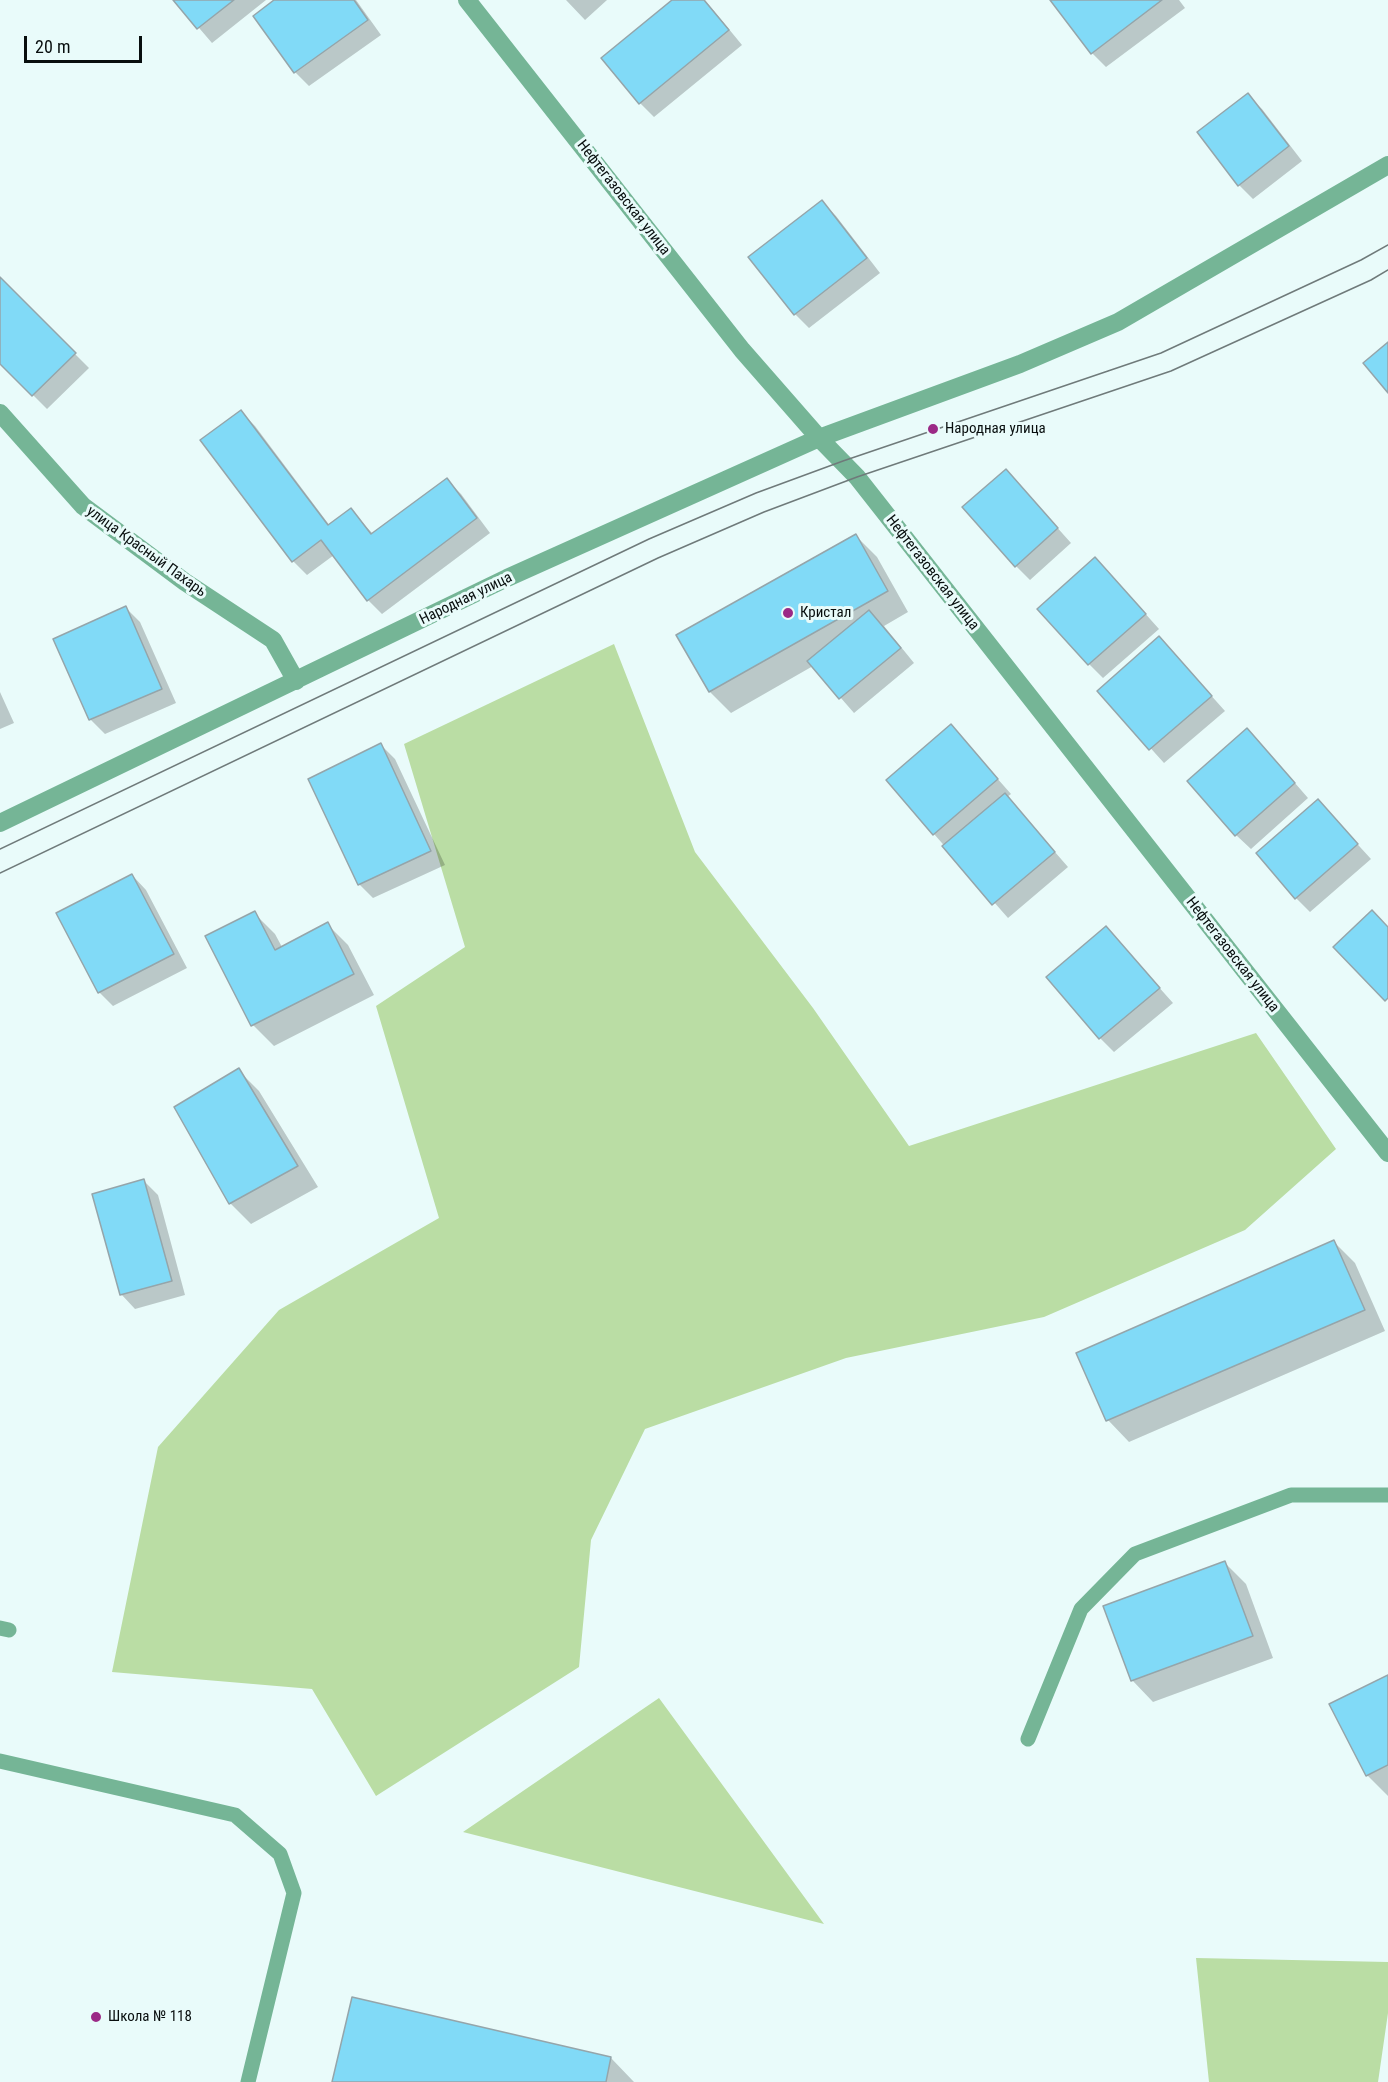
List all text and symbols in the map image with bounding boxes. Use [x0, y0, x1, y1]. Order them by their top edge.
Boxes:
scale bar [27, 24, 146, 62]
text: 20 m [35, 36, 70, 57]
street label: Нефтегазовская улица [573, 137, 673, 259]
place label: Народная улица [945, 420, 1046, 438]
marker: Народная улица [926, 422, 940, 436]
street label: улица Красный Пахарь [83, 503, 209, 601]
street label: Нефтегазовская улица [882, 512, 982, 634]
street label: Народная улица [417, 569, 515, 629]
place label: Кристал [800, 604, 851, 622]
marker: Кристал [781, 606, 795, 620]
street label: Нефтегазовская улица [1182, 894, 1282, 1016]
place label: Школа № 118 [108, 2008, 192, 2026]
marker: Школа № 118 [89, 2010, 103, 2024]

